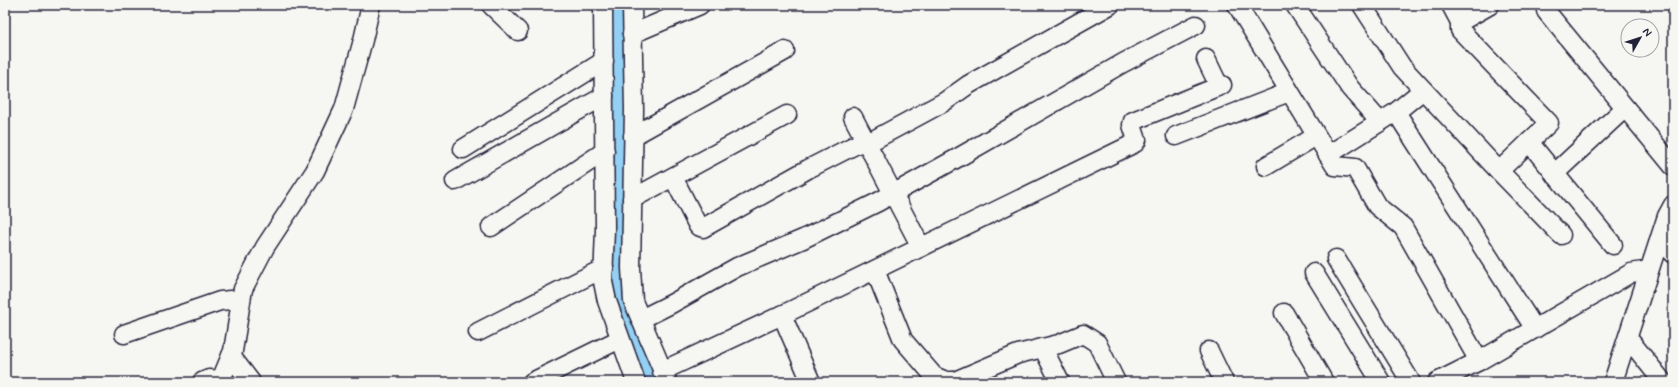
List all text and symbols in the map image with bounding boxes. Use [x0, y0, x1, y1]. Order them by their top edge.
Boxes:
north arrow [1620, 18, 1660, 58]
text: N [1639, 25, 1655, 40]

